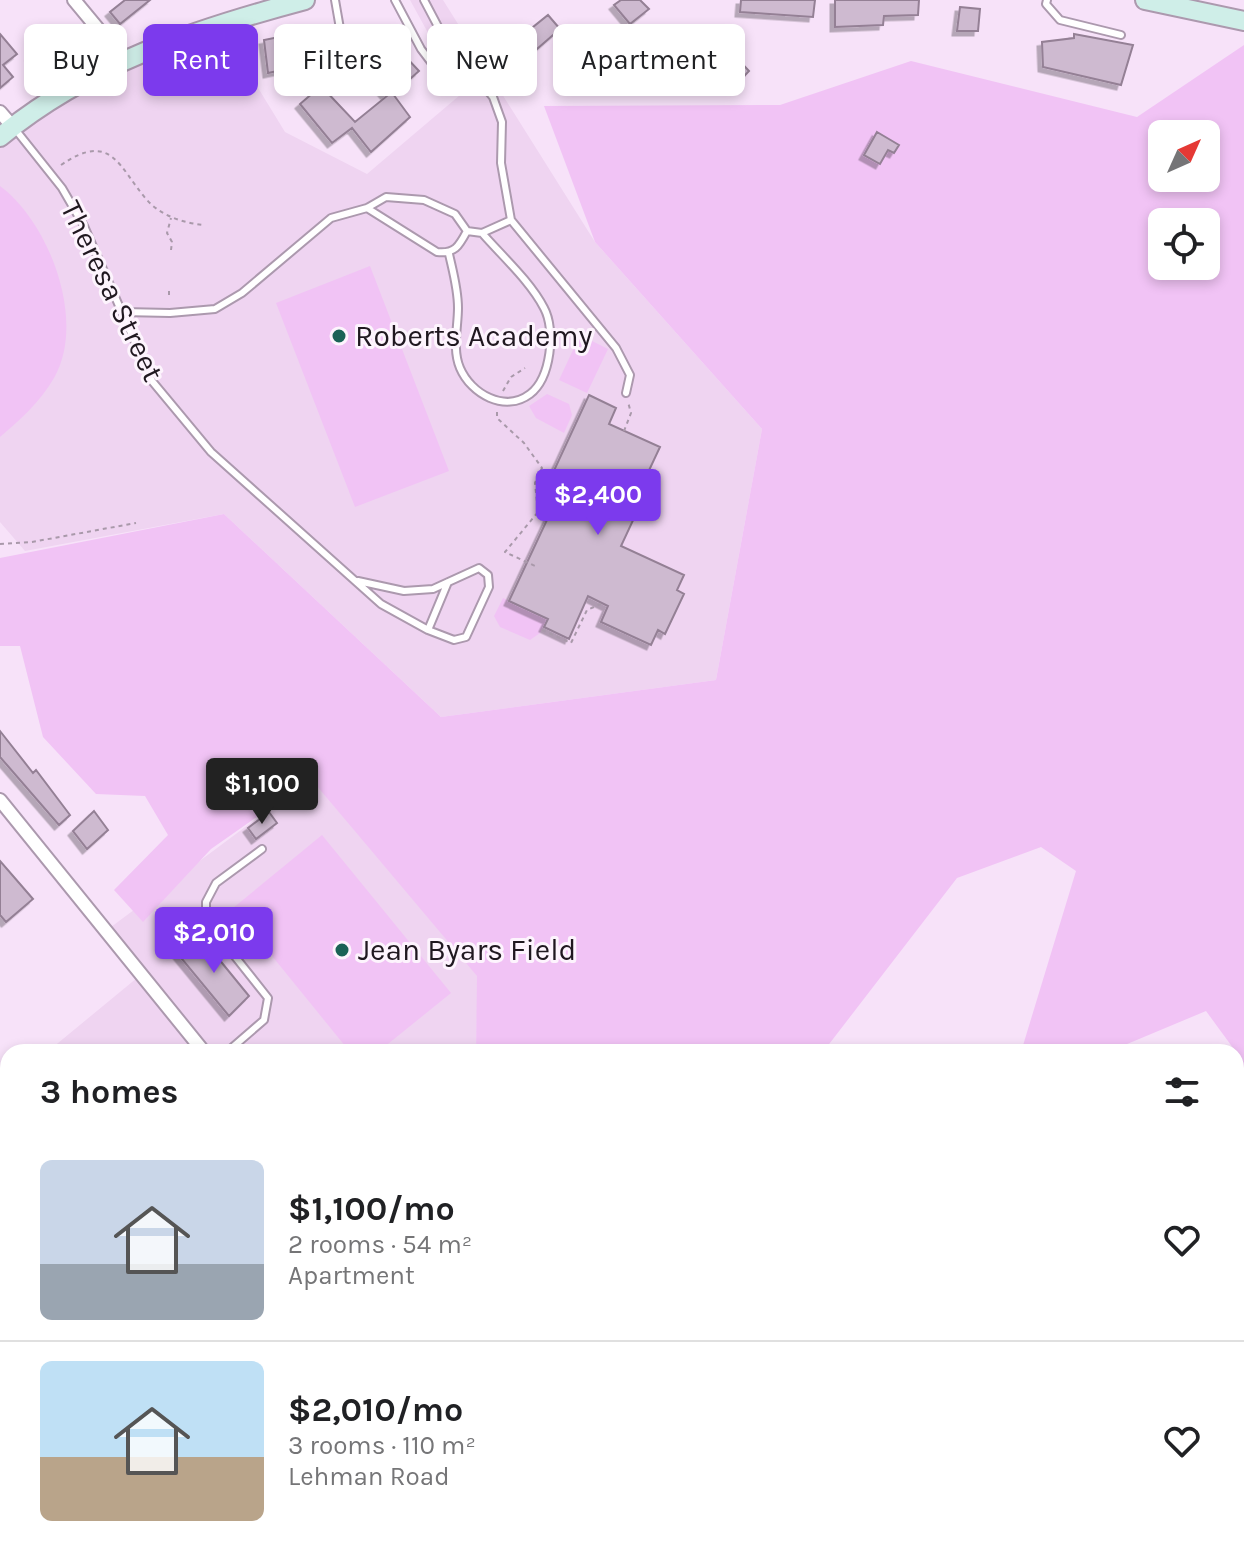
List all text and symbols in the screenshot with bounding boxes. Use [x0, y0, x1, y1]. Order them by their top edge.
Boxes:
chip: Buy [24, 24, 127, 96]
chip: Rent [143, 24, 258, 96]
chip: Filters [274, 24, 411, 96]
chip: New [427, 24, 537, 96]
chip: Apartment [553, 24, 745, 96]
north arrow [1148, 120, 1220, 192]
map controls [1148, 120, 1220, 280]
street label: Theresa Street [53, 195, 171, 387]
button: locate [1148, 208, 1220, 280]
place label: Roberts Academy [355, 318, 592, 354]
marker: Roberts Academy [330, 327, 348, 345]
pin: $2,400 [533, 469, 663, 537]
text: $2,400 [554, 479, 642, 510]
pin: $1,100 [197, 758, 327, 826]
text: $1,100 [224, 768, 300, 799]
pin: $2,010 [149, 907, 279, 975]
text: $2,010 [173, 917, 255, 948]
place label: Jean Byars Field [358, 932, 576, 968]
marker: Jean Byars Field [333, 941, 351, 959]
icon: filters [1160, 1070, 1204, 1114]
text: 3 homes [40, 1072, 178, 1112]
text: $1,100/mo [288, 1189, 455, 1229]
icon: home [104, 1192, 200, 1288]
icon: heart [1160, 1218, 1204, 1262]
text: 2 rooms · 54 m² [288, 1229, 472, 1260]
text: Apartment [288, 1260, 415, 1291]
text: $2,010/mo [288, 1390, 463, 1430]
icon: home [104, 1393, 200, 1489]
icon: heart [1160, 1419, 1204, 1463]
text: 3 rooms · 110 m² [288, 1430, 476, 1461]
text: Lehman Road [288, 1461, 450, 1492]

